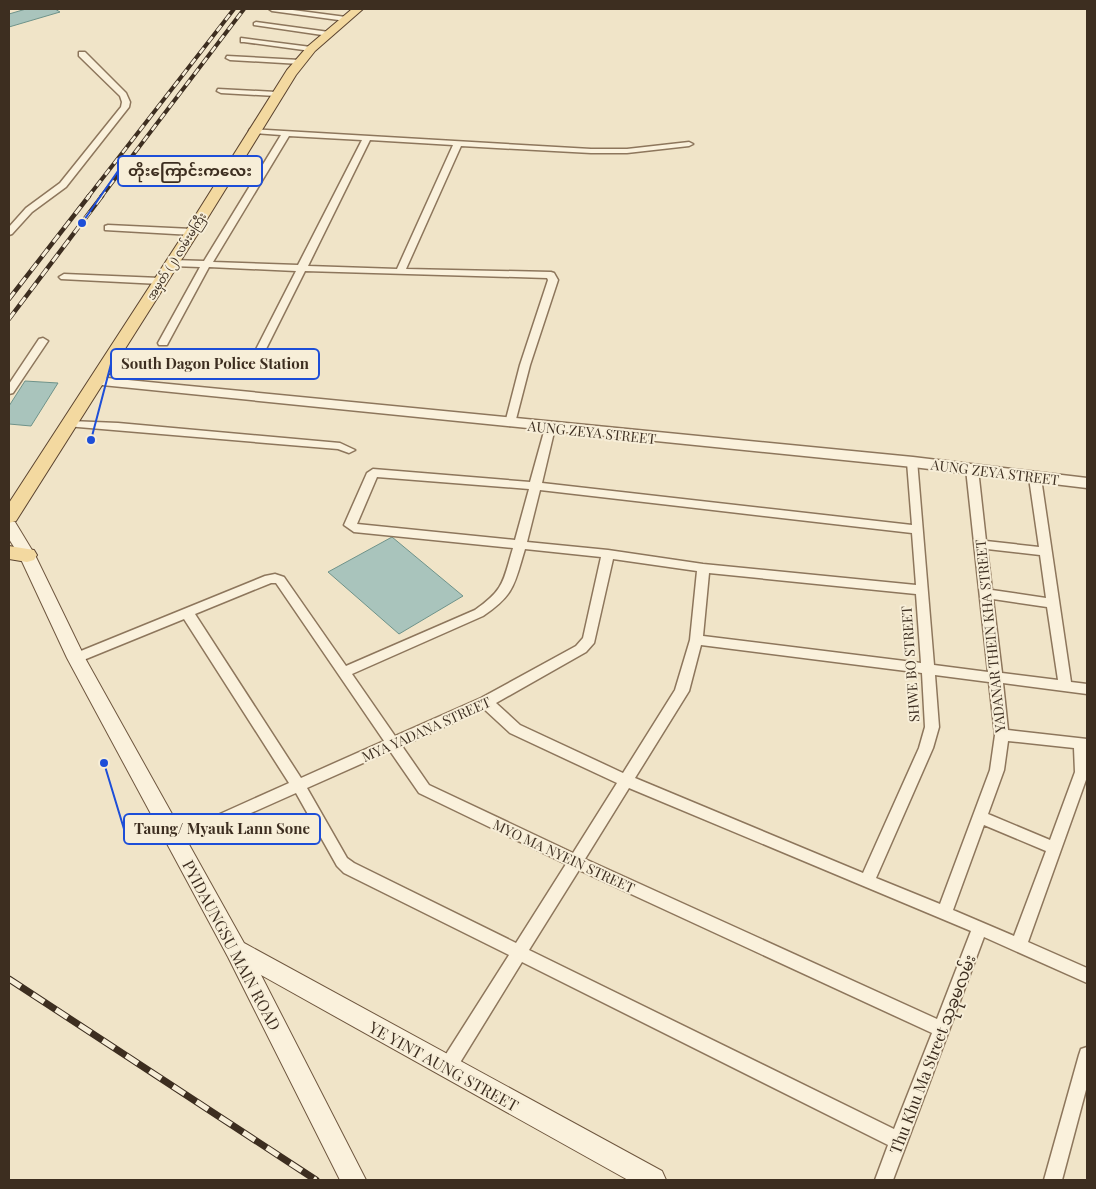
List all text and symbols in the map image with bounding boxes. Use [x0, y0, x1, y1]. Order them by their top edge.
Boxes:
callout: တိုးကြောင်းကလေး [118, 156, 262, 186]
text: တိုးကြောင်းကလေး [128, 160, 252, 183]
street label: အမှတ် (၂) လမ်းမကြီး [143, 209, 211, 304]
callout: South Dagon Police Station [111, 349, 319, 379]
text: South Dagon Police Station [121, 353, 310, 373]
street label: AUNG ZEYA STREET [526, 416, 658, 448]
street label: AUNG ZEYA STREET [929, 455, 1061, 489]
street label: YADANAR THEIN KHA STREET [970, 538, 1010, 734]
street label: SHWE BO STREET [896, 605, 924, 723]
street label: MYA YADANA STREET [359, 692, 494, 766]
callout: Taung/ Myauk Lann Sone [124, 814, 320, 844]
street label: MYO MA NYEIN STREET [490, 815, 638, 897]
text: Taung/ Myauk Lann Sone [134, 818, 310, 838]
street label: PYIDAUNGSU MAIN ROAD [178, 856, 286, 1034]
street label: Thu Khu Ma Street သုခုမလမ်း [884, 951, 984, 1159]
street label: YE YINT AUNG STREET [365, 1016, 522, 1116]

